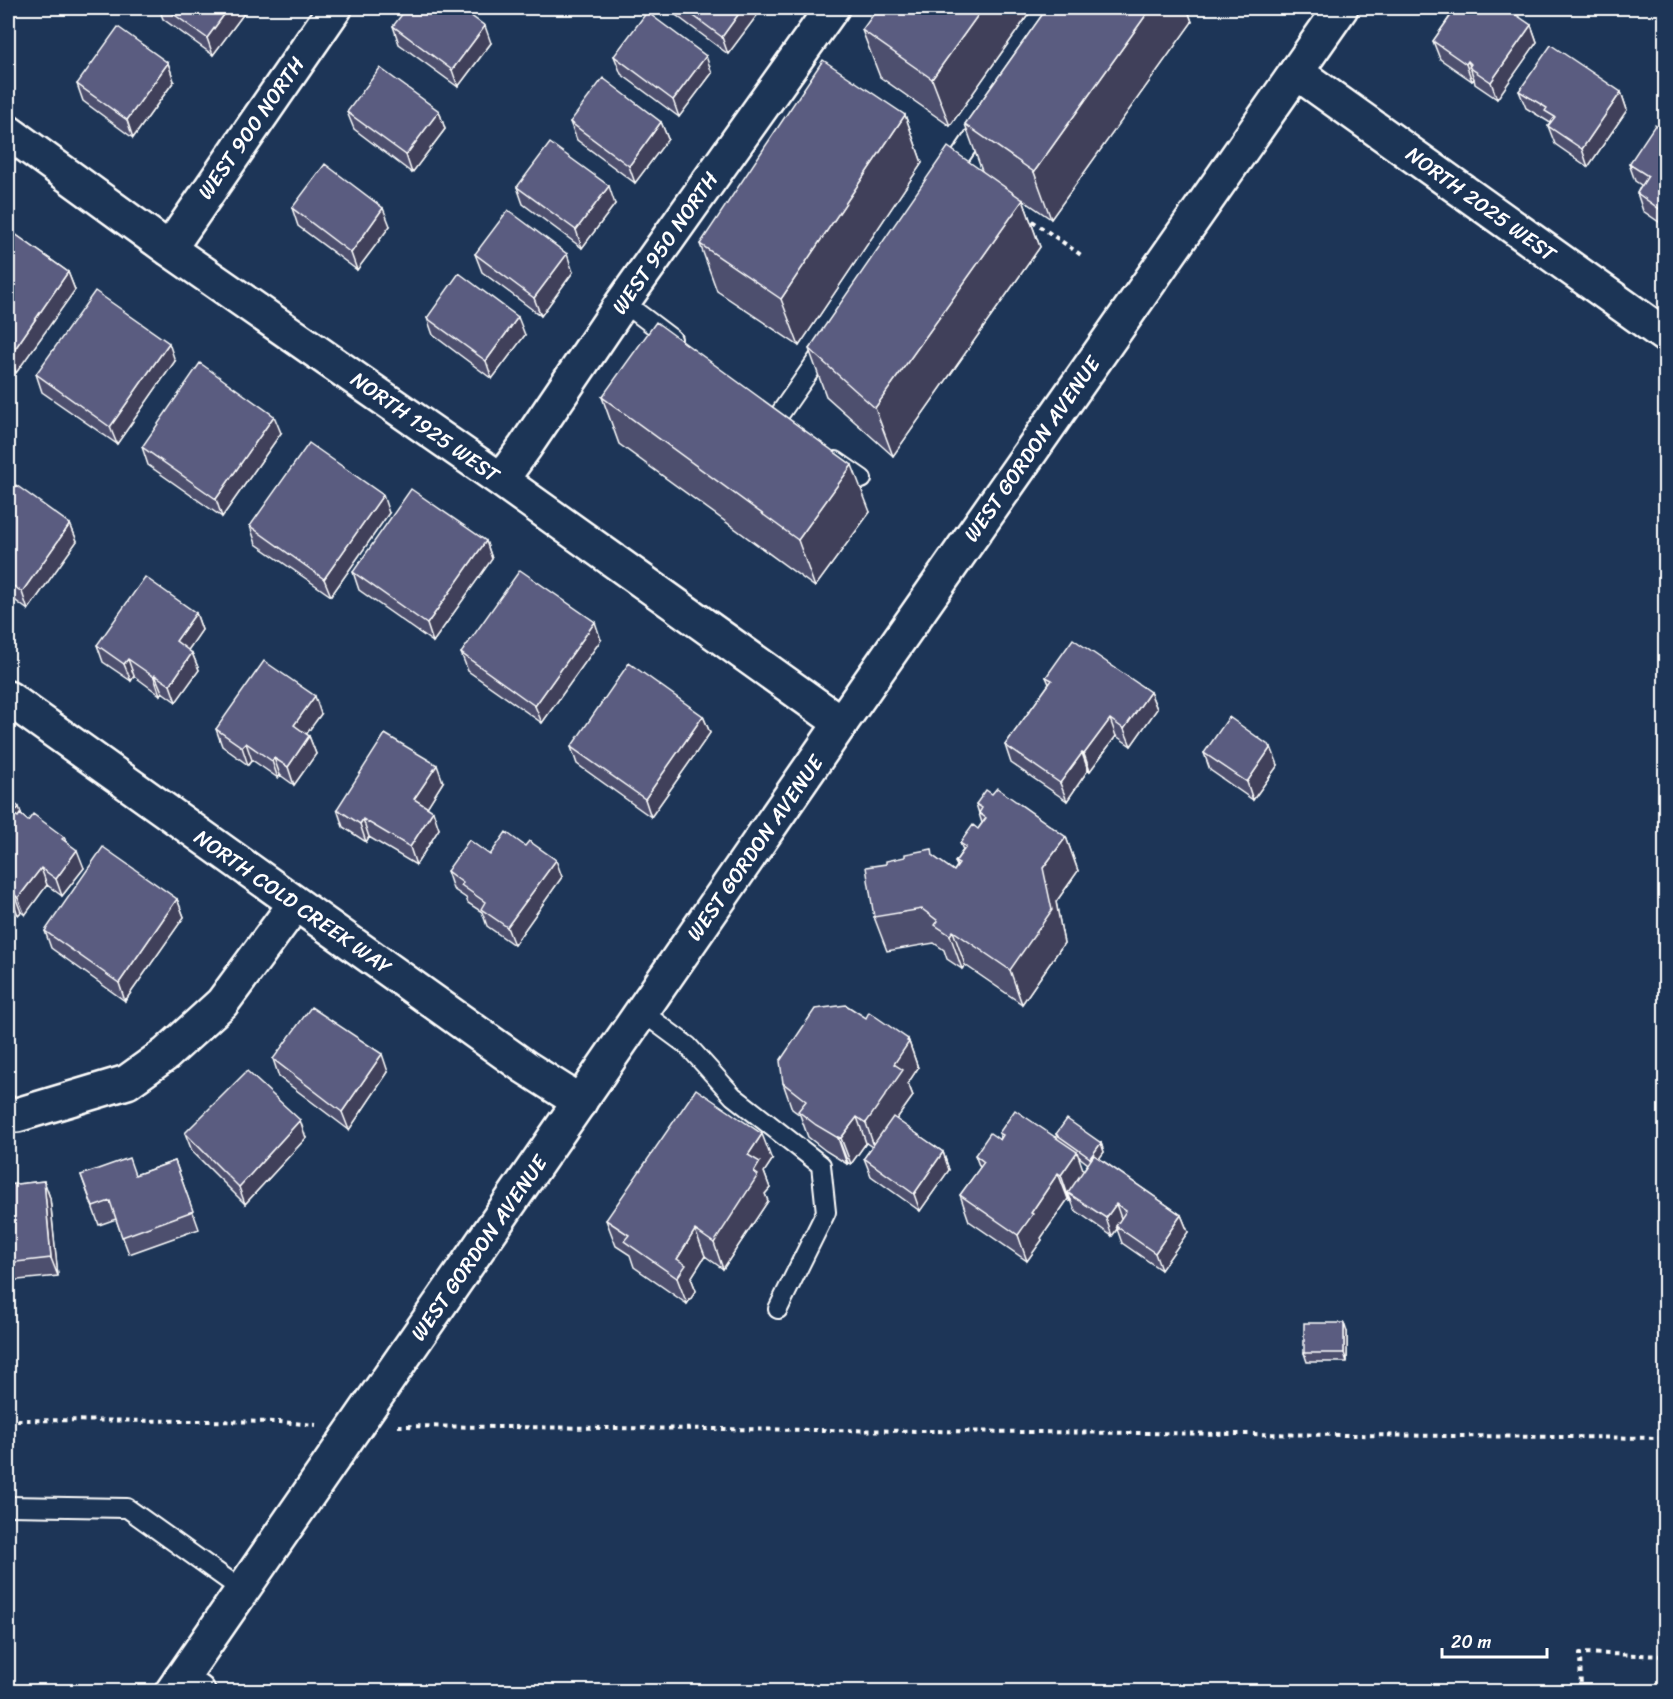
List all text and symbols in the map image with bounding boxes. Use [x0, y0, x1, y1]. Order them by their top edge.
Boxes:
street label: WEST 900 NORTH [187, 48, 315, 208]
street label: NORTH 2025 WEST [1397, 136, 1566, 273]
street label: WEST 950 NORTH [601, 163, 729, 323]
street label: WEST GORDON AVENUE [953, 347, 1111, 550]
street label: NORTH 1925 WEST [342, 361, 509, 494]
street label: WEST GORDON AVENUE [676, 746, 834, 949]
street label: NORTH COLD CREEK WAY [186, 819, 400, 985]
street label: WEST GORDON AVENUE [400, 1146, 558, 1349]
scale bar [1442, 1621, 1547, 1659]
text: 20 m [1451, 1626, 1491, 1658]

